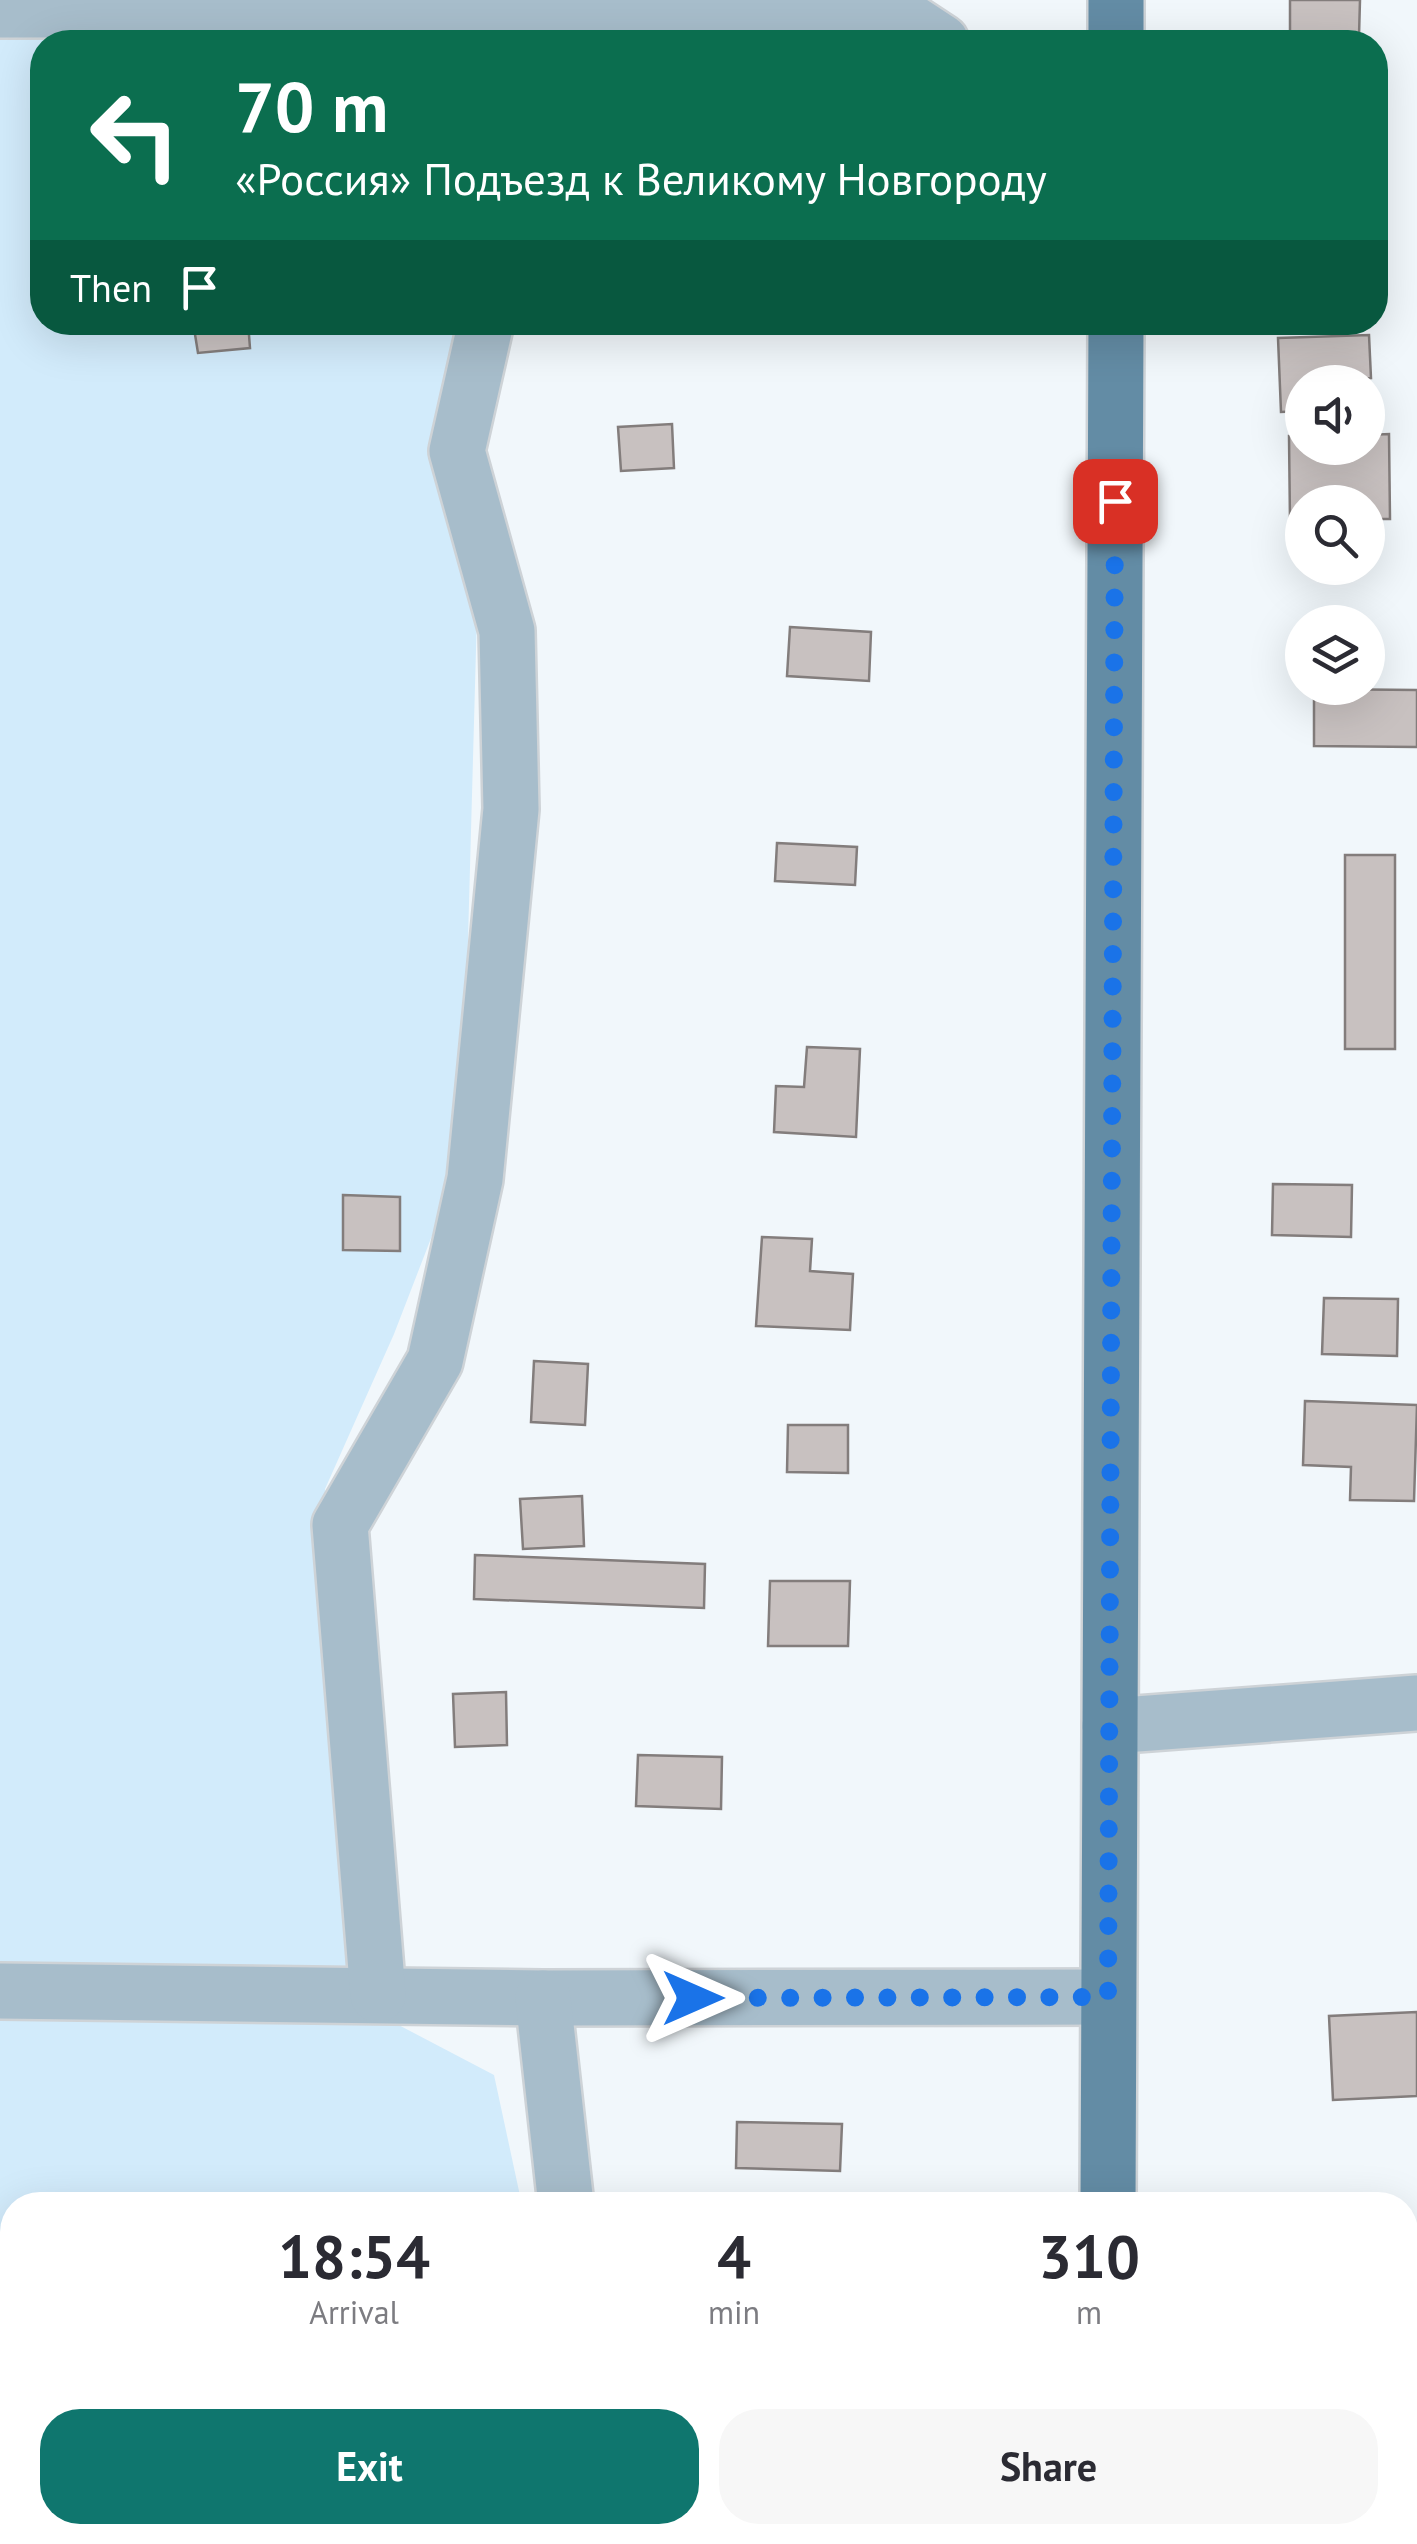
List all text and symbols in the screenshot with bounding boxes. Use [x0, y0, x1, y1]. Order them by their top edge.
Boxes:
text: 70 m [235, 61, 388, 151]
icon: left [70, 70, 200, 200]
text: «Россия» Подъезд к Великому Новгороду [235, 149, 1047, 207]
icon: arrive [172, 260, 227, 315]
text: Then [70, 263, 152, 312]
map controls [1285, 365, 1385, 705]
button: sound [1285, 365, 1385, 465]
pin [1073, 459, 1158, 544]
icon: arrive [1088, 474, 1143, 529]
button: search [1285, 485, 1385, 585]
button: layers [1285, 605, 1385, 705]
position arrow [641, 1946, 745, 2050]
text: 18:54 [278, 2217, 430, 2295]
text: 4 [717, 2217, 751, 2295]
text: 310 [1038, 2217, 1140, 2295]
text: Arrival [309, 2291, 399, 2333]
text: min [708, 2291, 760, 2333]
text: m [1076, 2291, 1102, 2333]
button: Exit [40, 2409, 699, 2524]
button: Share [719, 2409, 1378, 2524]

